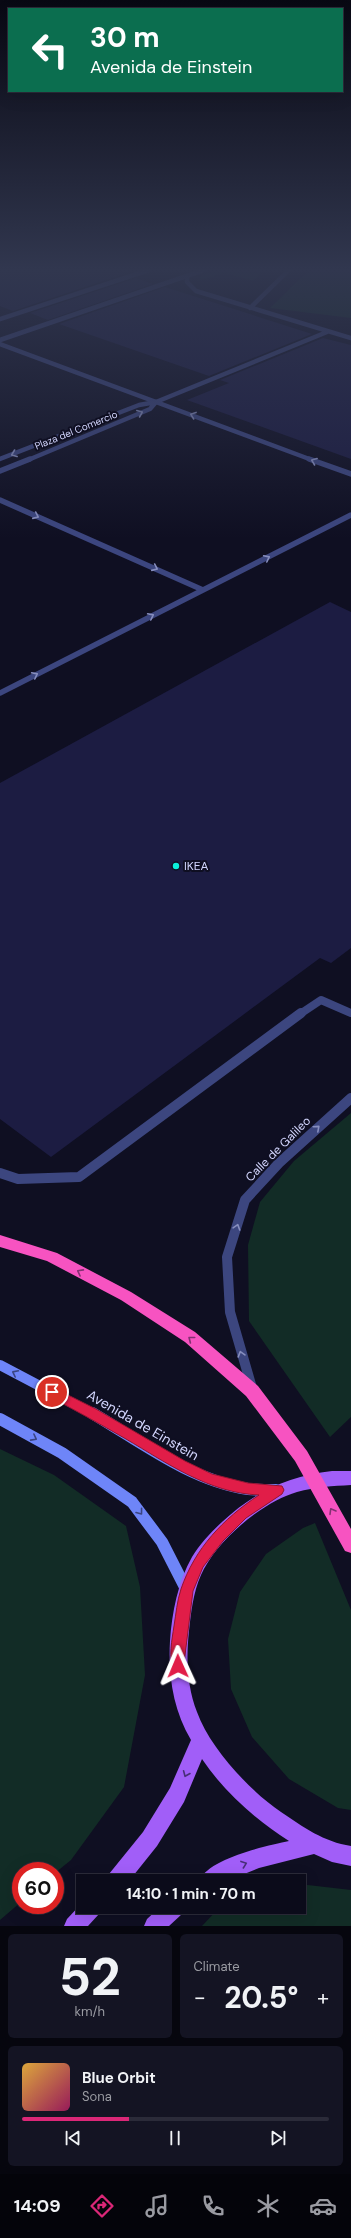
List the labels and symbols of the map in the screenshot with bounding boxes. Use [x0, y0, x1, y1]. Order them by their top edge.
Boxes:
street label: Plaza del Comercio [33, 407, 119, 453]
one-way arrow [136, 410, 143, 418]
one-way arrow [189, 411, 196, 420]
one-way arrow [11, 449, 18, 457]
one-way arrow [311, 457, 318, 465]
one-way arrow [31, 511, 39, 519]
one-way arrow [262, 555, 270, 563]
one-way arrow [151, 564, 158, 572]
one-way arrow [146, 614, 154, 621]
one-way arrow [31, 672, 38, 680]
place label: IKEA [184, 858, 209, 874]
marker: IKEA [171, 861, 181, 871]
street label: Calle de Galileo [242, 1113, 314, 1185]
one-way arrow [313, 1126, 320, 1133]
one-way arrow [232, 1224, 241, 1231]
one-way arrow [76, 1269, 84, 1276]
one-way arrow [188, 1336, 195, 1343]
one-way arrow [238, 1350, 246, 1357]
one-way arrow [11, 1370, 19, 1378]
pin [35, 1375, 69, 1409]
street label: Avenida de Einstein [84, 1386, 202, 1464]
one-way arrow [30, 1433, 37, 1440]
one-way arrow [135, 1508, 142, 1515]
one-way arrow [330, 1508, 337, 1515]
position arrow [157, 1645, 199, 1687]
one-way arrow [182, 1770, 190, 1777]
one-way arrow [240, 1860, 247, 1869]
speed limit sign: 60 [12, 1862, 64, 1914]

